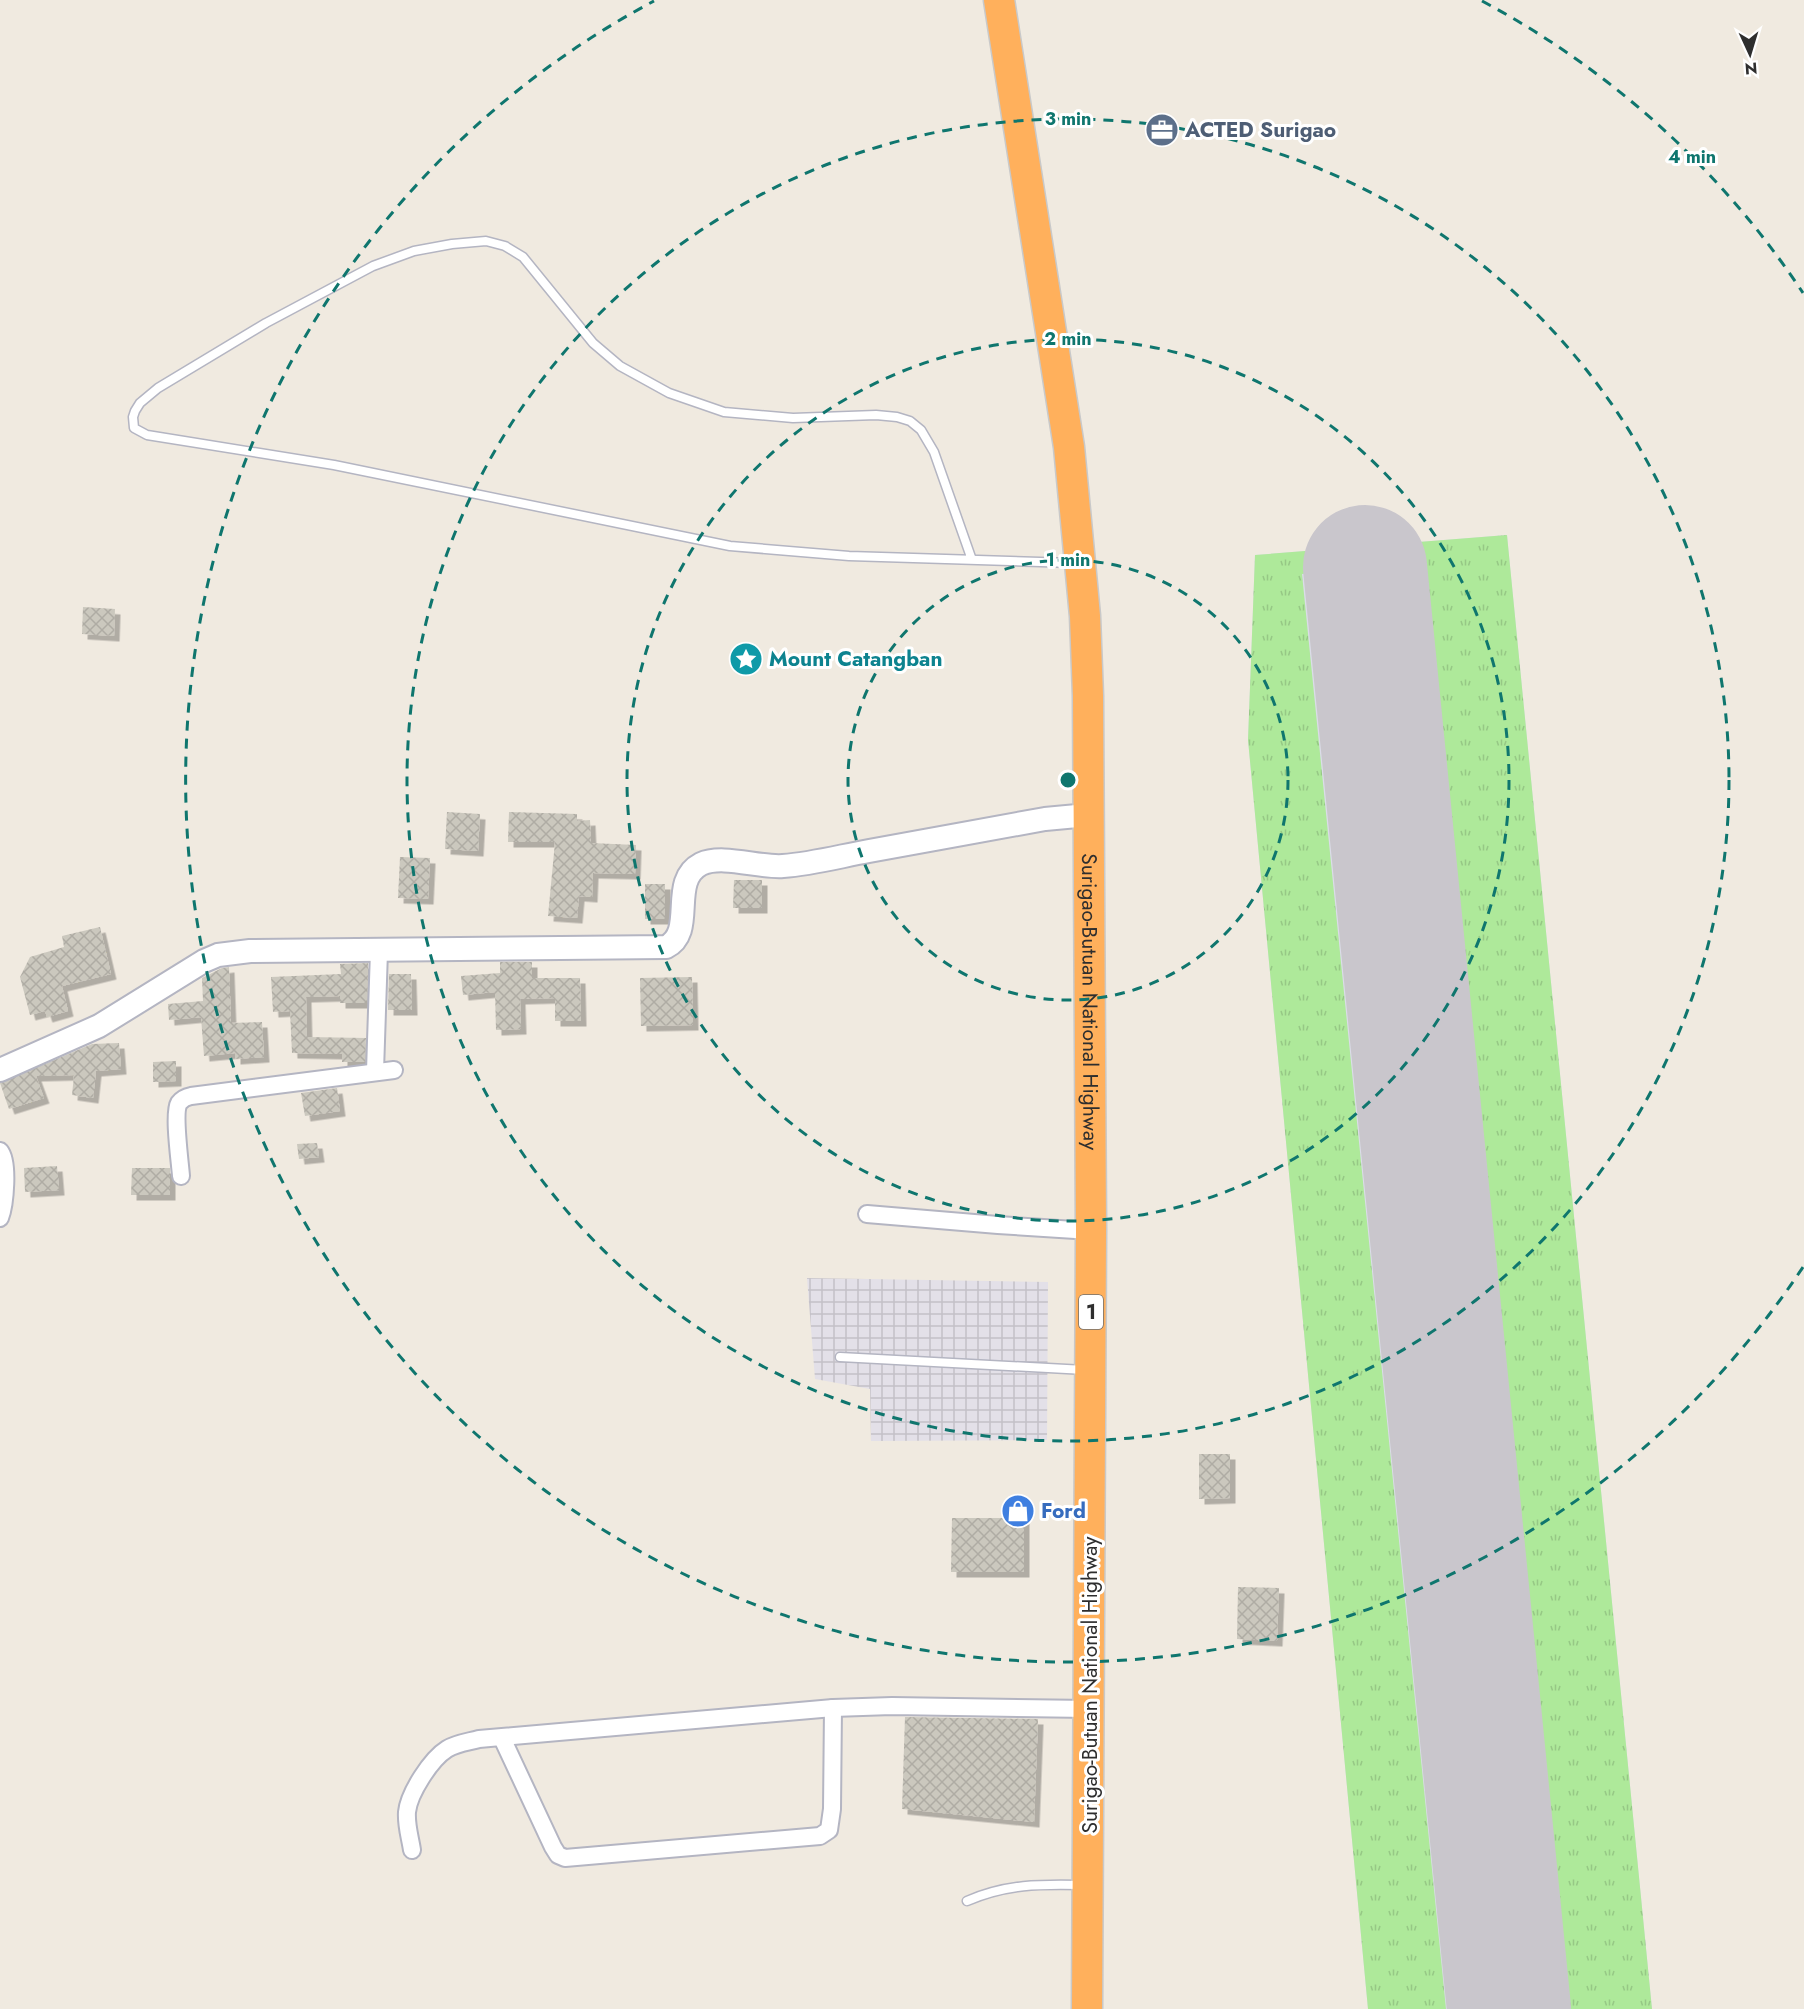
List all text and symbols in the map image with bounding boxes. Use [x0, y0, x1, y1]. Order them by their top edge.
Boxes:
north arrow [1720, 24, 1780, 84]
text: N [1744, 57, 1758, 80]
text: 3 min [1045, 106, 1091, 132]
office icon: ACTED Surigao [1144, 112, 1180, 148]
place label: ACTED Surigao [1184, 115, 1336, 145]
text: 4 min [1668, 144, 1716, 170]
text: 2 min [1044, 326, 1092, 352]
text: 1 min [1046, 547, 1090, 573]
place icon: Mount Catangban [728, 641, 764, 677]
place label: Mount Catangban [769, 644, 943, 674]
centre of rings [1058, 770, 1078, 790]
street label: Surigao-Butuan National Highway [1074, 853, 1106, 1151]
road number: 1 [1079, 1295, 1103, 1329]
shop icon: Ford [1000, 1493, 1036, 1529]
place label: Ford [1041, 1496, 1086, 1526]
street label: Surigao-Butuan National Highway [1075, 1536, 1105, 1833]

